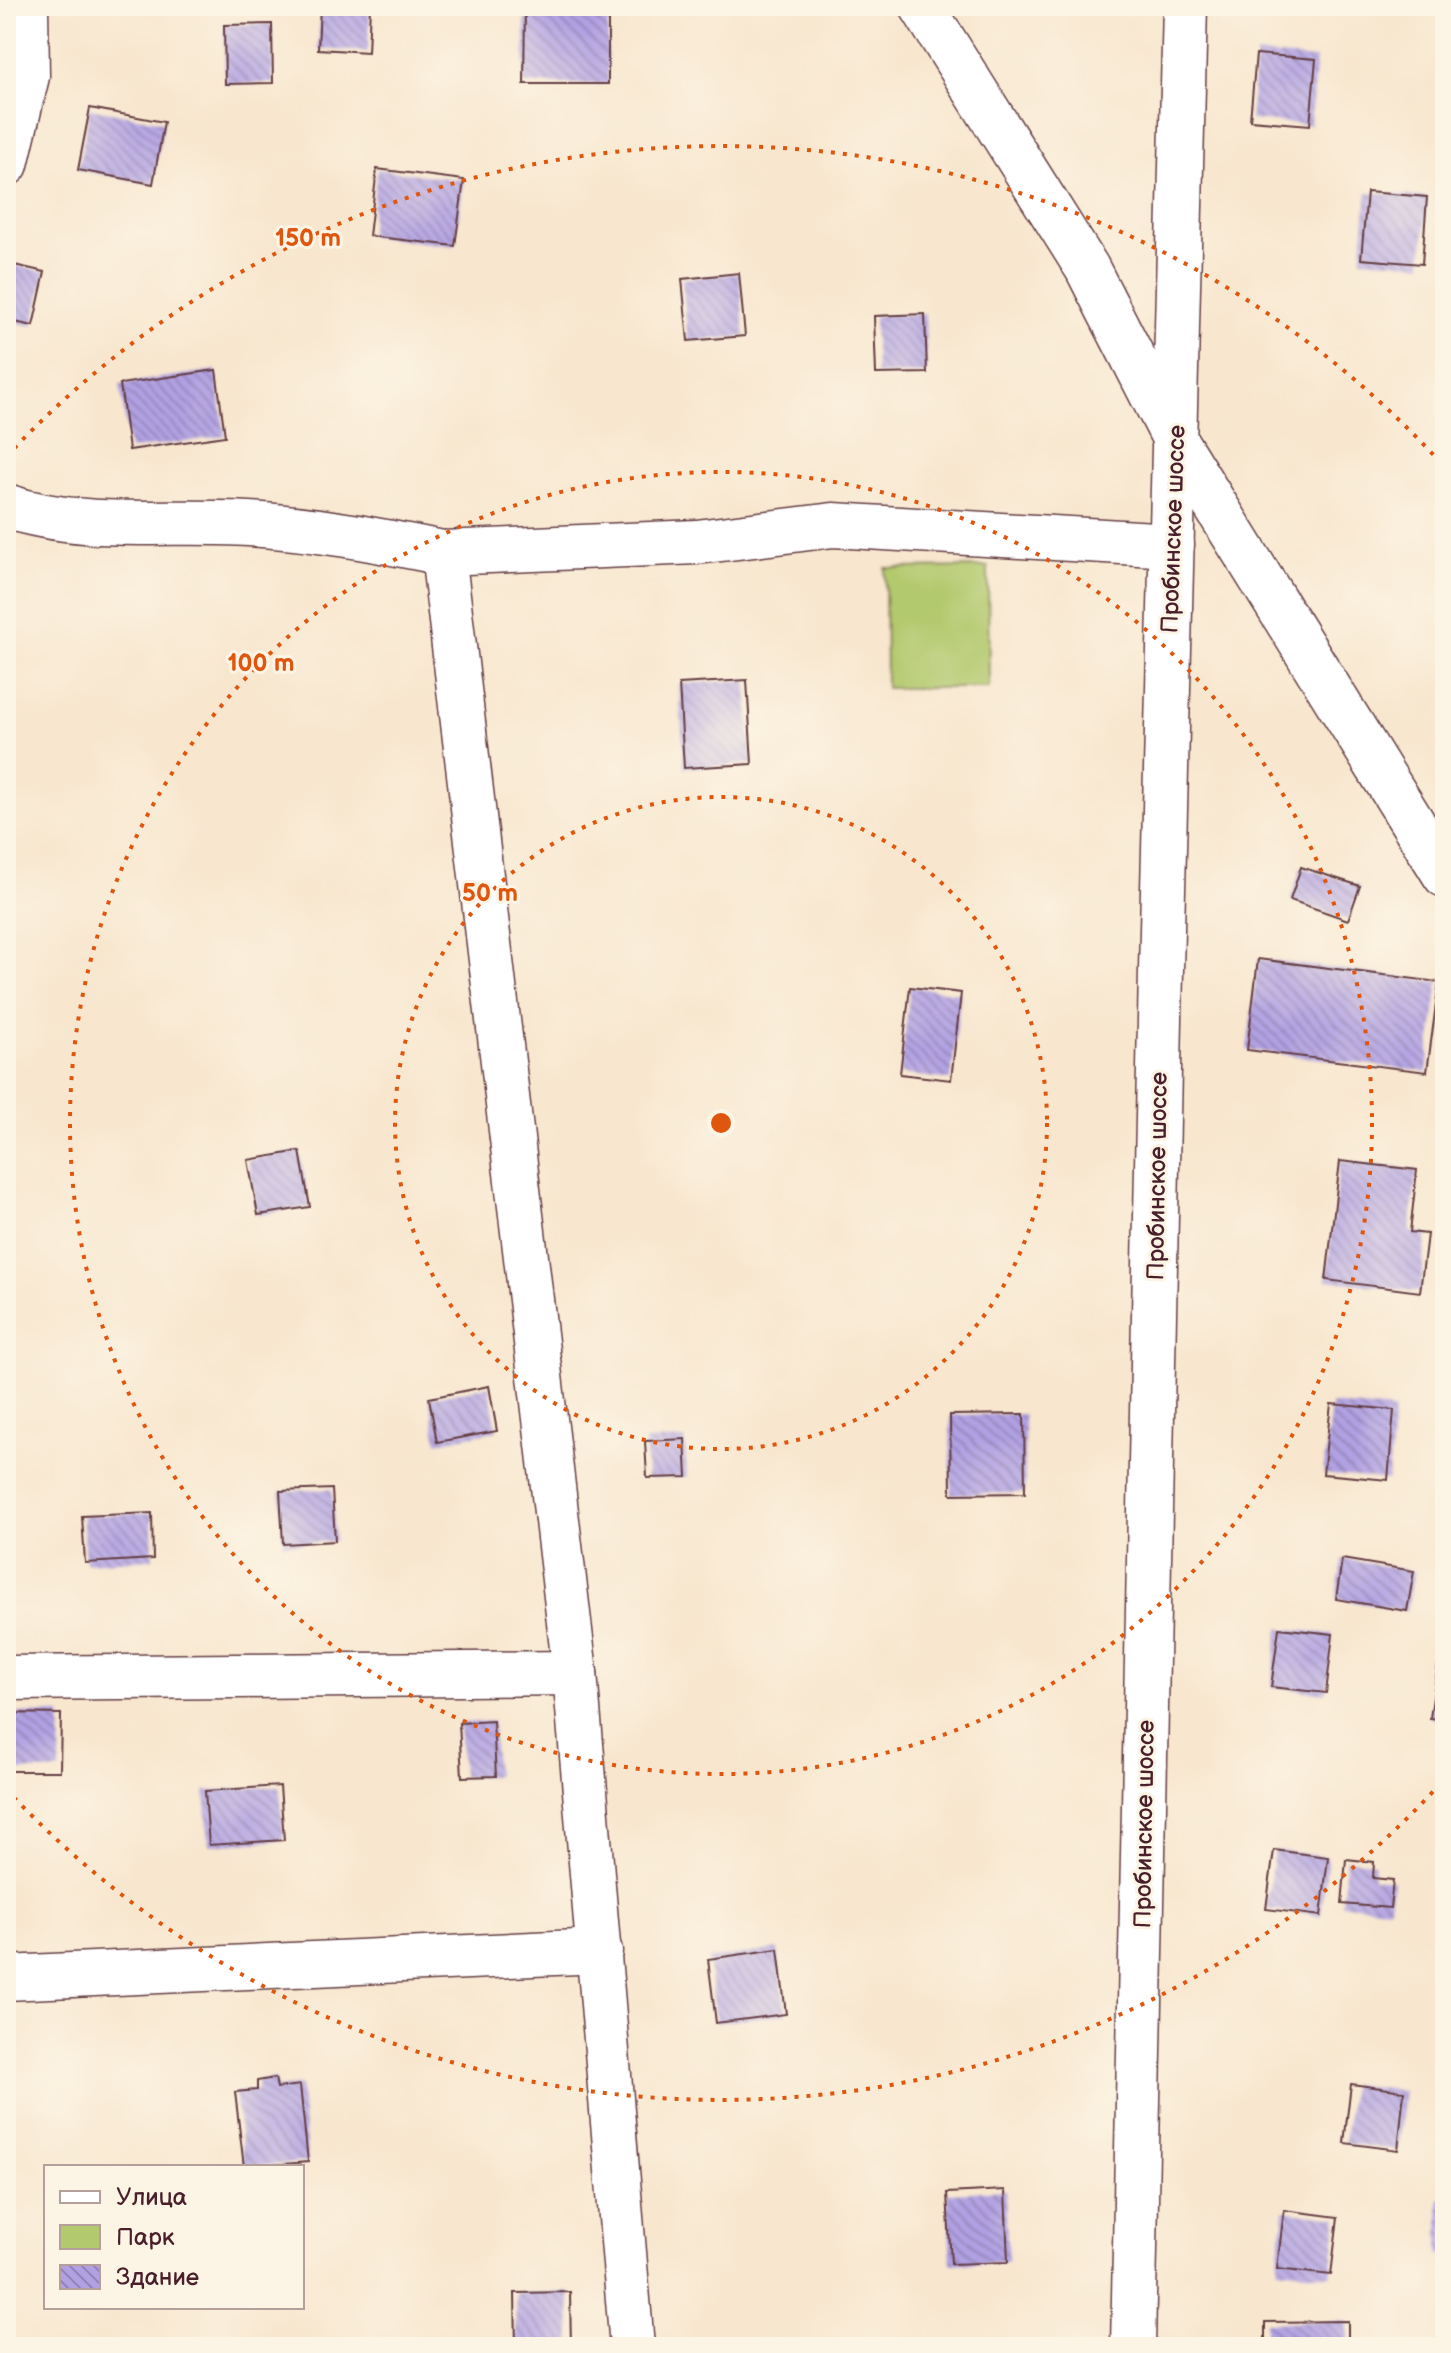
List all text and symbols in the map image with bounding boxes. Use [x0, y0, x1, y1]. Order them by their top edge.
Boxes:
text: 150 m [275, 224, 341, 253]
street label: Пробинское шоссе [1155, 424, 1192, 634]
text: 100 m [228, 649, 294, 678]
text: 50 m [462, 879, 518, 908]
street label: Пробинское шоссе [1141, 1071, 1174, 1281]
centre of rings [707, 1109, 735, 1137]
street label: Пробинское шоссе [1128, 1719, 1161, 1929]
legend [44, 2165, 304, 2309]
text: Улица [116, 2183, 187, 2212]
text: Парк [116, 2223, 175, 2252]
text: Здание [116, 2263, 199, 2292]

